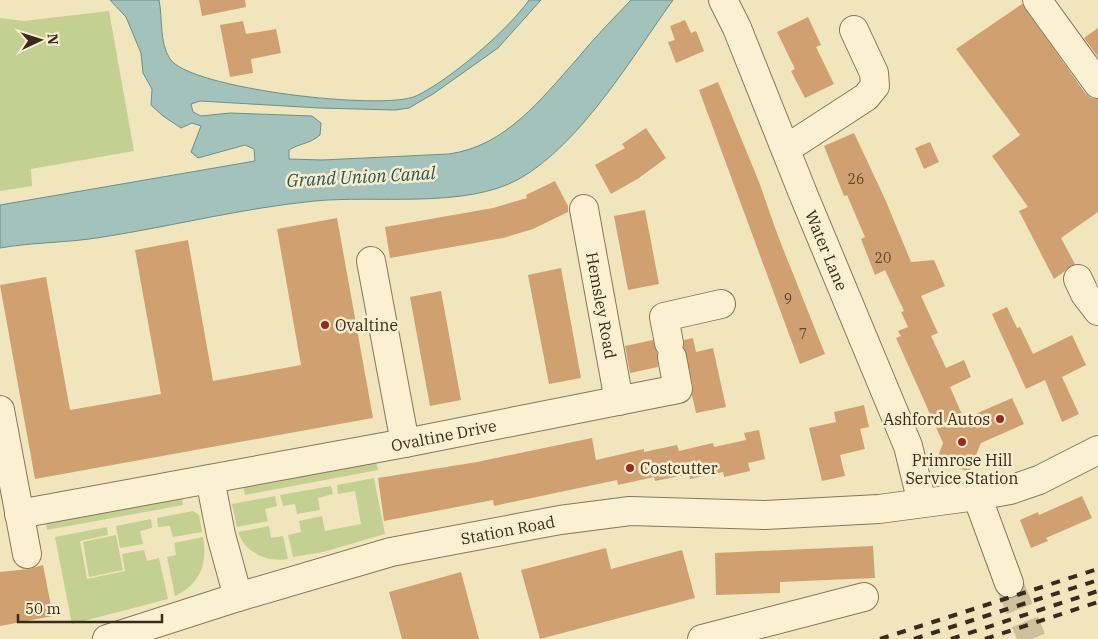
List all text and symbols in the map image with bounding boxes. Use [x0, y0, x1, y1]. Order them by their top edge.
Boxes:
north arrow [15, 15, 65, 65]
text: N [44, 33, 62, 45]
water label: Grand Union Canal [286, 161, 437, 192]
house number: 26 [848, 170, 864, 188]
street label: Water Lane [801, 207, 852, 294]
house number: 20 [875, 249, 891, 267]
street label: Hemsley Road [582, 250, 621, 361]
house number: 9 [784, 290, 792, 308]
place label: Ovaltine [335, 315, 398, 335]
marker: Ovaltine [319, 319, 331, 331]
house number: 7 [799, 325, 807, 343]
place label: Ashford Autos [883, 409, 990, 429]
marker: Ashford Autos [994, 413, 1006, 425]
street label: Ovaltine Drive [389, 415, 498, 455]
marker: Primrose Hill Service Station [956, 436, 968, 448]
place label: Primrose Hill Service Station [905, 450, 1019, 488]
place label: Costcutter [640, 458, 718, 478]
marker: Costcutter [624, 462, 636, 474]
street label: Station Road [459, 511, 557, 549]
scale bar [18, 592, 161, 624]
text: 50 m [25, 599, 61, 618]

